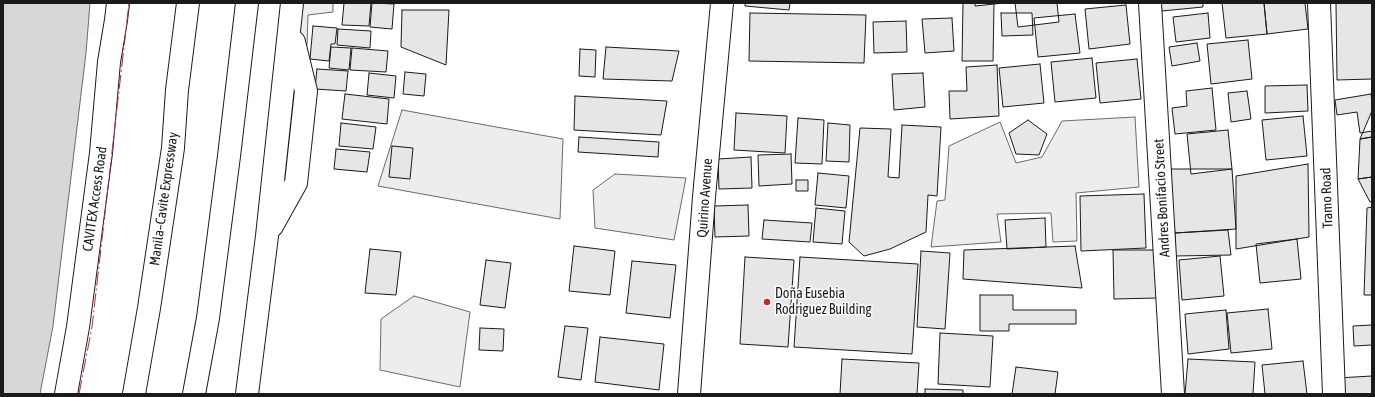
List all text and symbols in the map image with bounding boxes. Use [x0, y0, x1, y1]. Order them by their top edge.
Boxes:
street label: Manila–Cavite Expressway [146, 131, 182, 267]
street label: Andres Bonifacio Street [1151, 138, 1173, 258]
street label: CAVITEX Access Road [79, 145, 111, 253]
street label: Quirino Avenue [694, 158, 716, 238]
street label: Tramo Road [1318, 167, 1336, 229]
place label: Doña Eusebia Rodriguez Building [775, 286, 872, 318]
marker: Doña Eusebia Rodriguez Building [762, 297, 772, 307]

